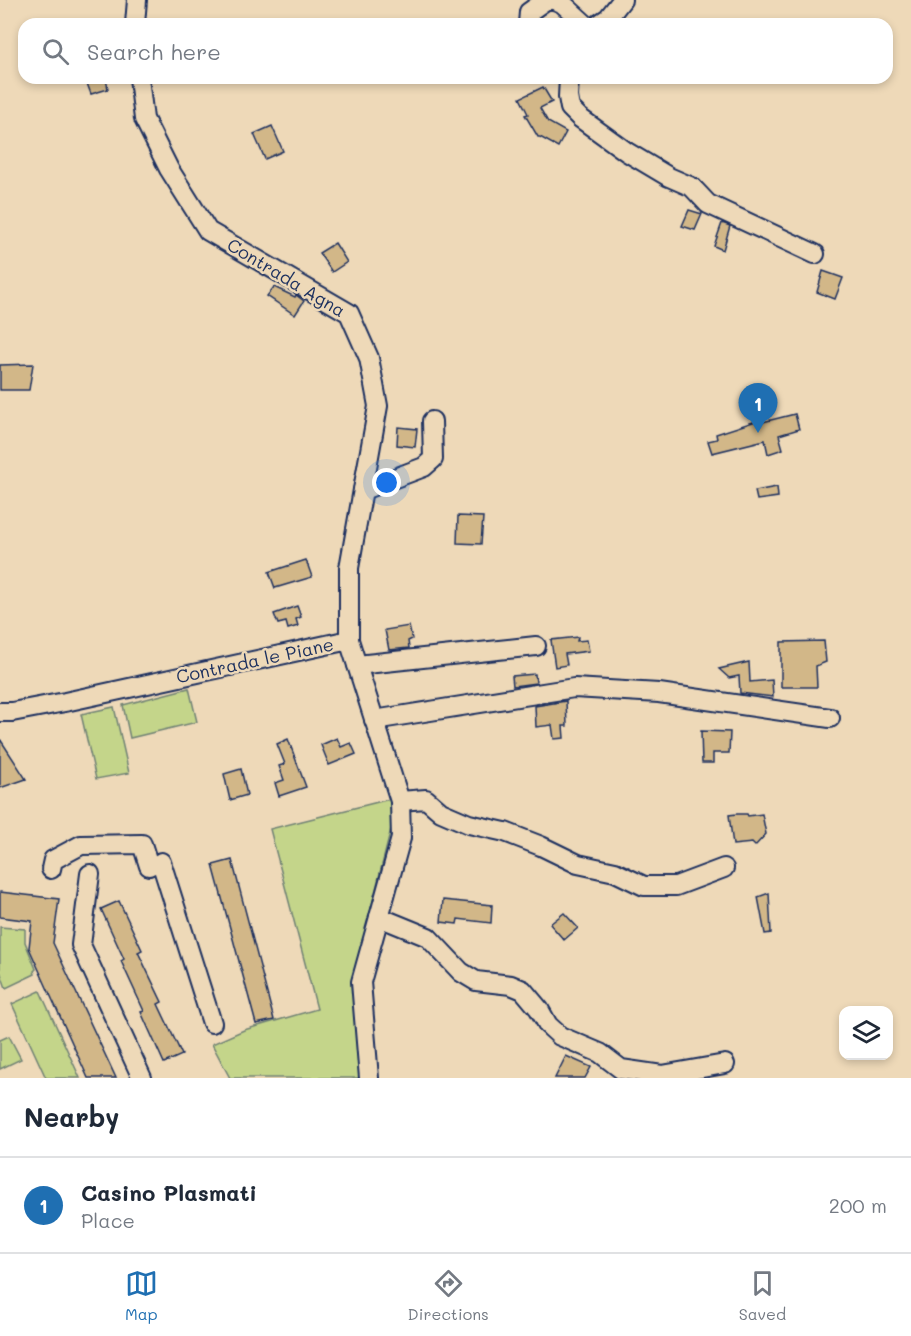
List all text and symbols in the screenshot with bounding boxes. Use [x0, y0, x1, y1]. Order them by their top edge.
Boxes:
search box [18, 18, 893, 84]
icon: search [39, 35, 72, 68]
text: Search here [87, 37, 221, 66]
street label: Contrada Agna [223, 232, 350, 322]
pin: 1 [738, 384, 777, 433]
your location [372, 468, 401, 497]
street label: Contrada le Piane [174, 632, 336, 688]
map controls [839, 1006, 893, 1060]
button: layers [839, 1006, 893, 1060]
text: Nearby [24, 1100, 119, 1134]
text: Casino Plasmati [81, 1178, 257, 1207]
text: 1 [39, 1192, 48, 1218]
text: 200 m [829, 1192, 887, 1218]
text: Place [81, 1207, 135, 1233]
tab: Map [125, 1267, 158, 1324]
tab: Directions [408, 1267, 489, 1324]
tab: Saved [739, 1267, 786, 1324]

